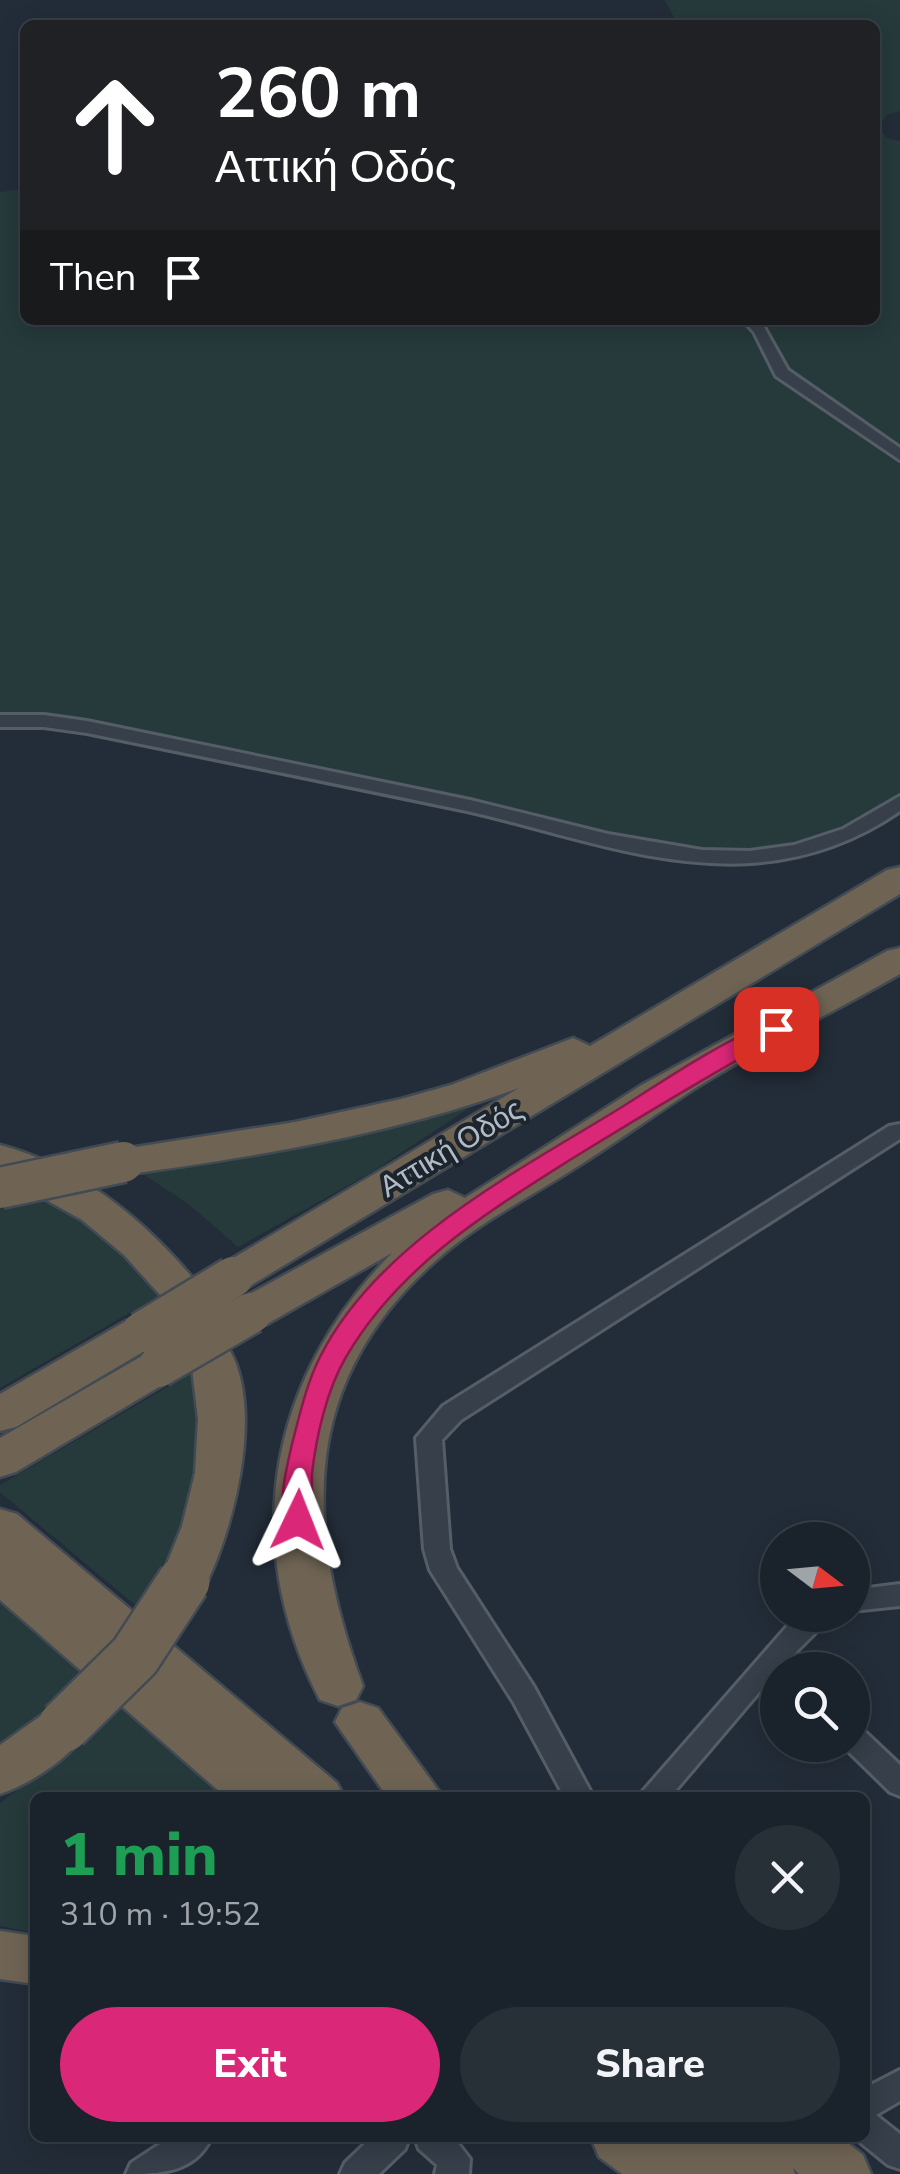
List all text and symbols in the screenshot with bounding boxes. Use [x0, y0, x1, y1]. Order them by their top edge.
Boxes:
text: 260 m [215, 46, 421, 142]
icon: ahead [50, 60, 180, 190]
text: Αττική Οδός [215, 137, 456, 198]
icon: arrive [156, 250, 211, 305]
text: Then [50, 252, 136, 303]
pin [734, 987, 819, 1072]
icon: arrive [749, 1002, 804, 1057]
street label: Αττική Οδός [372, 1089, 531, 1207]
position arrow [246, 1468, 350, 1572]
north arrow [760, 1522, 870, 1632]
map controls [760, 1522, 870, 1762]
button: search [760, 1652, 870, 1762]
text: 1 min [60, 1814, 218, 1896]
button: close [735, 1825, 840, 1930]
text: 310 m · 19:52 [60, 1893, 261, 1936]
button: Exit [60, 2007, 440, 2122]
button: Share [460, 2007, 840, 2122]

